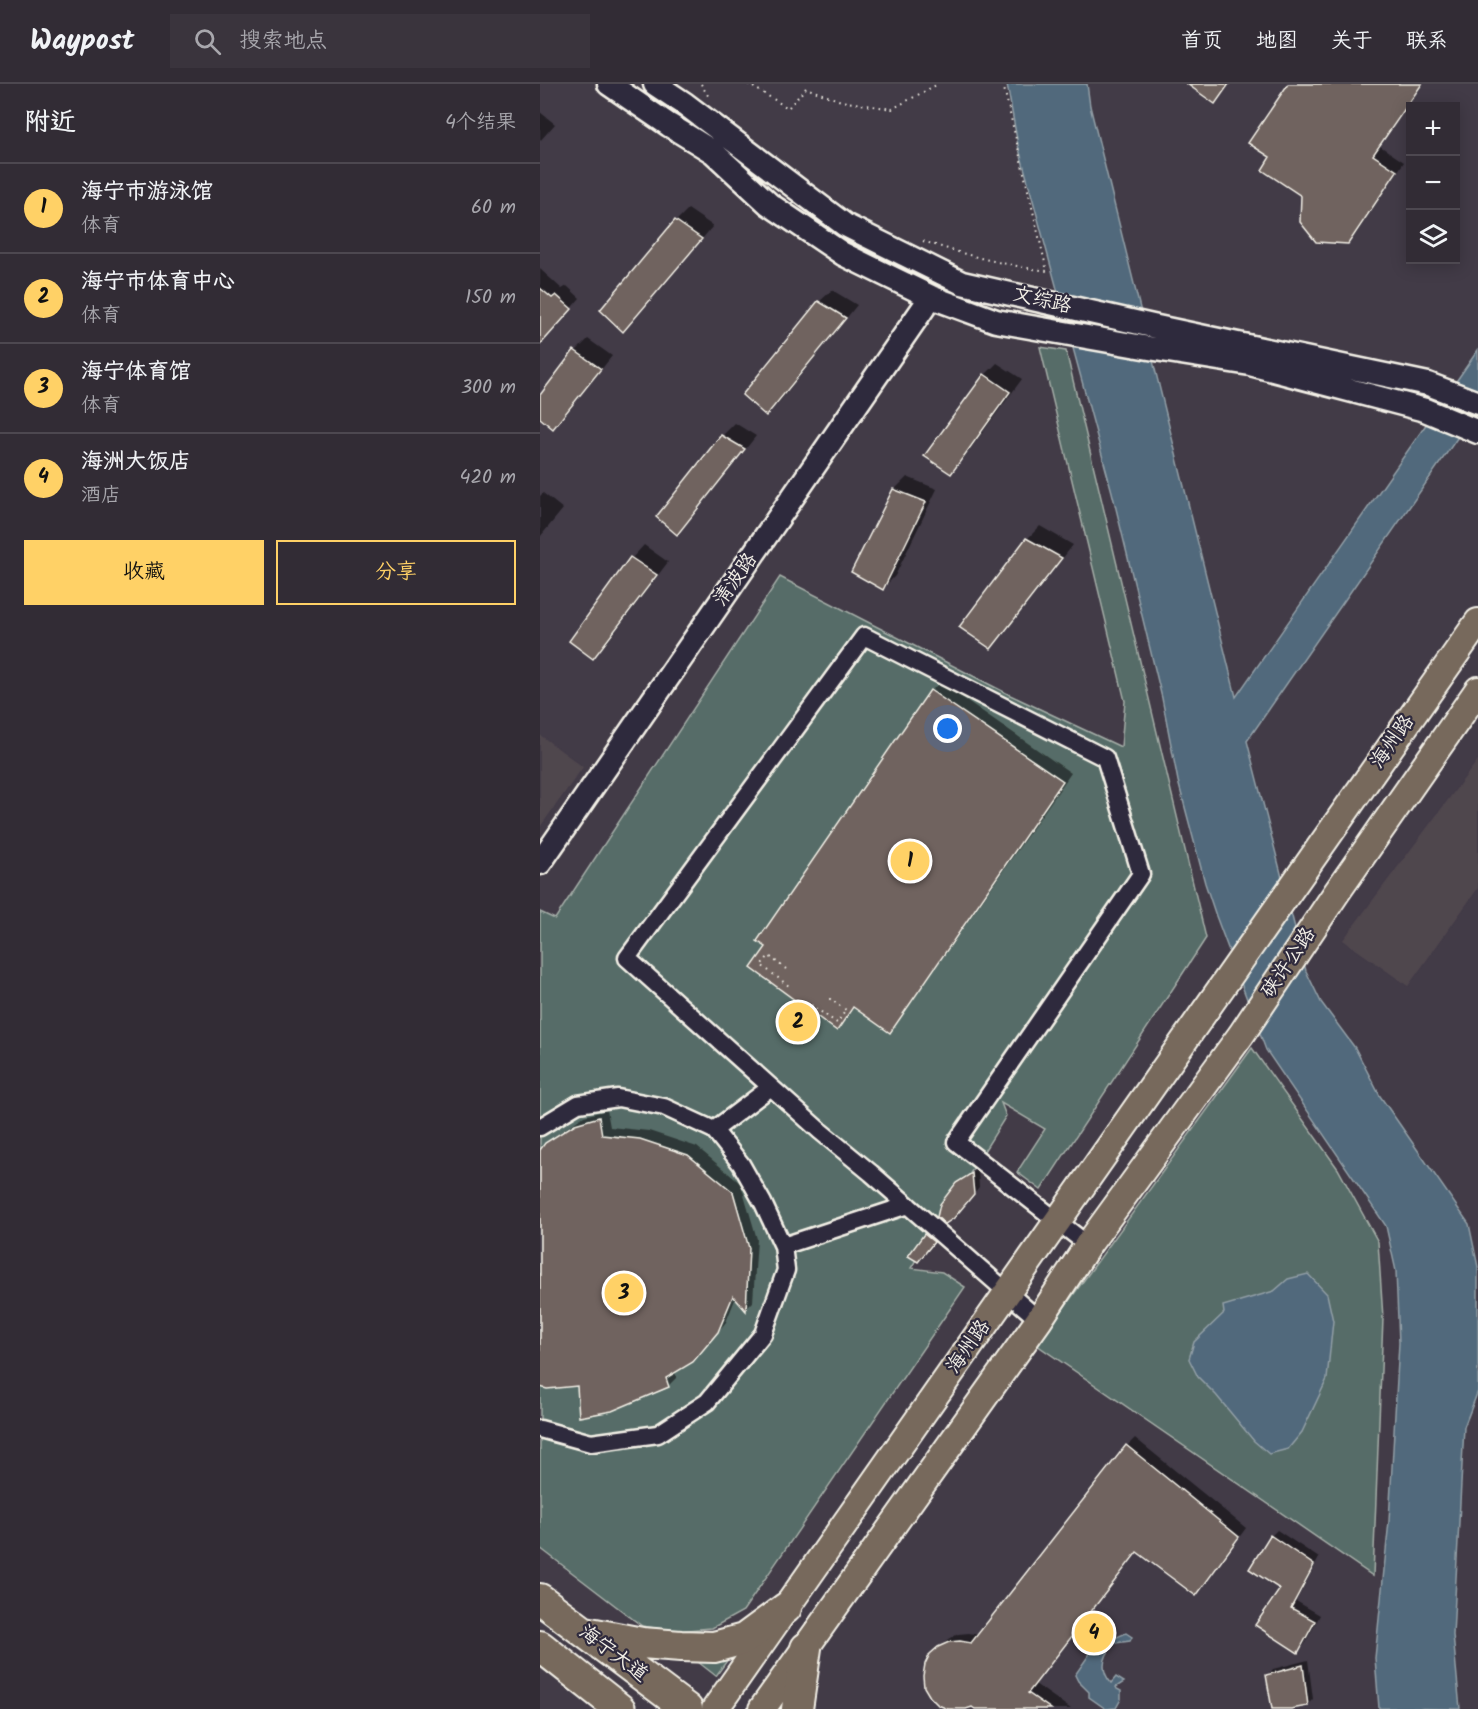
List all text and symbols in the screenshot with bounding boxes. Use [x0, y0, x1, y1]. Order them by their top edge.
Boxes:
search box [170, 14, 590, 68]
text: Waypost [30, 19, 134, 64]
text: 搜索地点 [239, 24, 327, 59]
icon: search [191, 25, 224, 58]
text: 首页 [1181, 25, 1223, 58]
text: 地图 [1256, 25, 1298, 58]
text: 关于 [1331, 25, 1373, 58]
text: 联系 [1406, 25, 1448, 58]
text: 附近 [24, 102, 76, 144]
map controls [1406, 102, 1460, 264]
button: + [1406, 102, 1460, 156]
text: 4个结果 [445, 107, 516, 139]
button: − [1406, 156, 1460, 210]
text: 海宁市游泳馆 [81, 175, 213, 210]
text: 1 [40, 192, 47, 224]
text: 60 m [471, 192, 516, 224]
text: 体育 [81, 210, 121, 242]
button: layers [1406, 210, 1460, 264]
text: 海宁市体育中心 [81, 265, 235, 300]
street label: 文综路 [1009, 279, 1076, 324]
text: 2 [38, 282, 49, 314]
text: 150 m [465, 282, 516, 314]
text: 体育 [81, 300, 121, 332]
text: 海宁体育馆 [81, 355, 191, 390]
text: 3 [38, 372, 49, 404]
text: 300 m [461, 372, 516, 404]
text: 体育 [81, 390, 121, 422]
text: 海洲大饭店 [81, 445, 191, 480]
text: 4 [38, 462, 49, 494]
text: 420 m [459, 462, 516, 494]
text: 酒店 [81, 480, 121, 512]
button: 收藏 [24, 540, 264, 605]
button: 分享 [276, 540, 516, 605]
street label: 清波路 [706, 545, 767, 614]
street label: 海州路 [1363, 707, 1424, 776]
your location [933, 714, 962, 743]
pin: 1 [890, 838, 929, 884]
street label: 硖许公路 [1253, 920, 1325, 1005]
pin: 2 [778, 1000, 818, 1044]
pin: 3 [604, 1270, 644, 1316]
street label: 海州路 [939, 1312, 1000, 1381]
pin: 4 [1074, 1610, 1114, 1656]
street label: 海宁大道 [571, 1617, 655, 1691]

